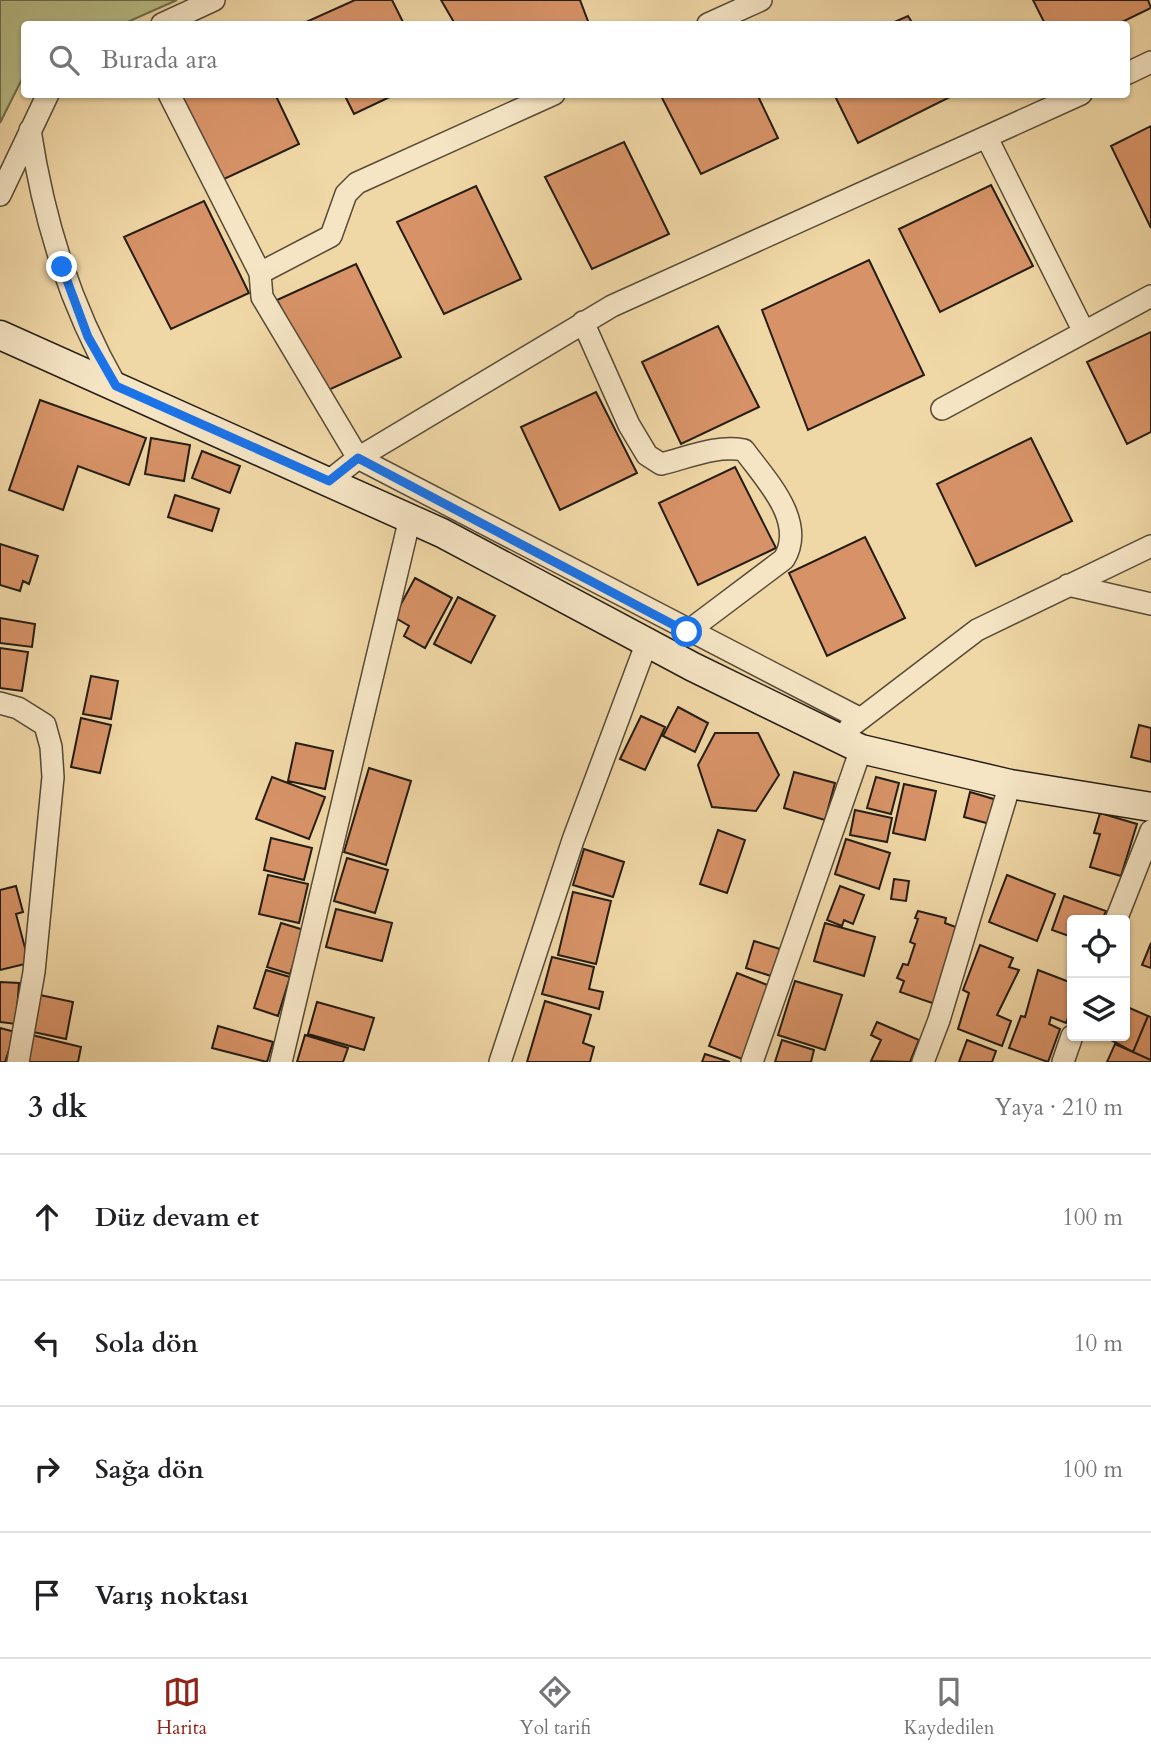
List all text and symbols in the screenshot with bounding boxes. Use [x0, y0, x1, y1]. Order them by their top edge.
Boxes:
search box [21, 21, 1130, 98]
icon: search [45, 41, 83, 79]
text: Burada ara [101, 42, 218, 77]
route end [46, 251, 77, 282]
route start [671, 616, 702, 647]
map controls [1067, 915, 1130, 1041]
button: locate [1067, 915, 1130, 978]
button: layers [1067, 978, 1130, 1041]
text: 3 dk [28, 1087, 87, 1128]
text: Yaya · 210 m [995, 1092, 1123, 1123]
icon: ahead [28, 1198, 66, 1236]
text: Düz devam et [95, 1200, 259, 1235]
text: 100 m [1062, 1202, 1123, 1233]
icon: left [28, 1324, 66, 1362]
text: Sola dön [95, 1326, 198, 1361]
text: 10 m [1074, 1328, 1123, 1359]
icon: right [28, 1450, 66, 1488]
text: Sağa dön [95, 1452, 204, 1487]
text: 100 m [1062, 1454, 1123, 1485]
icon: arrive [28, 1576, 66, 1614]
text: Varış noktası [95, 1578, 248, 1613]
tab: Harita [156, 1673, 207, 1741]
tab: Yol tarifi [520, 1673, 591, 1741]
tab: Kaydedilen [904, 1673, 995, 1741]

